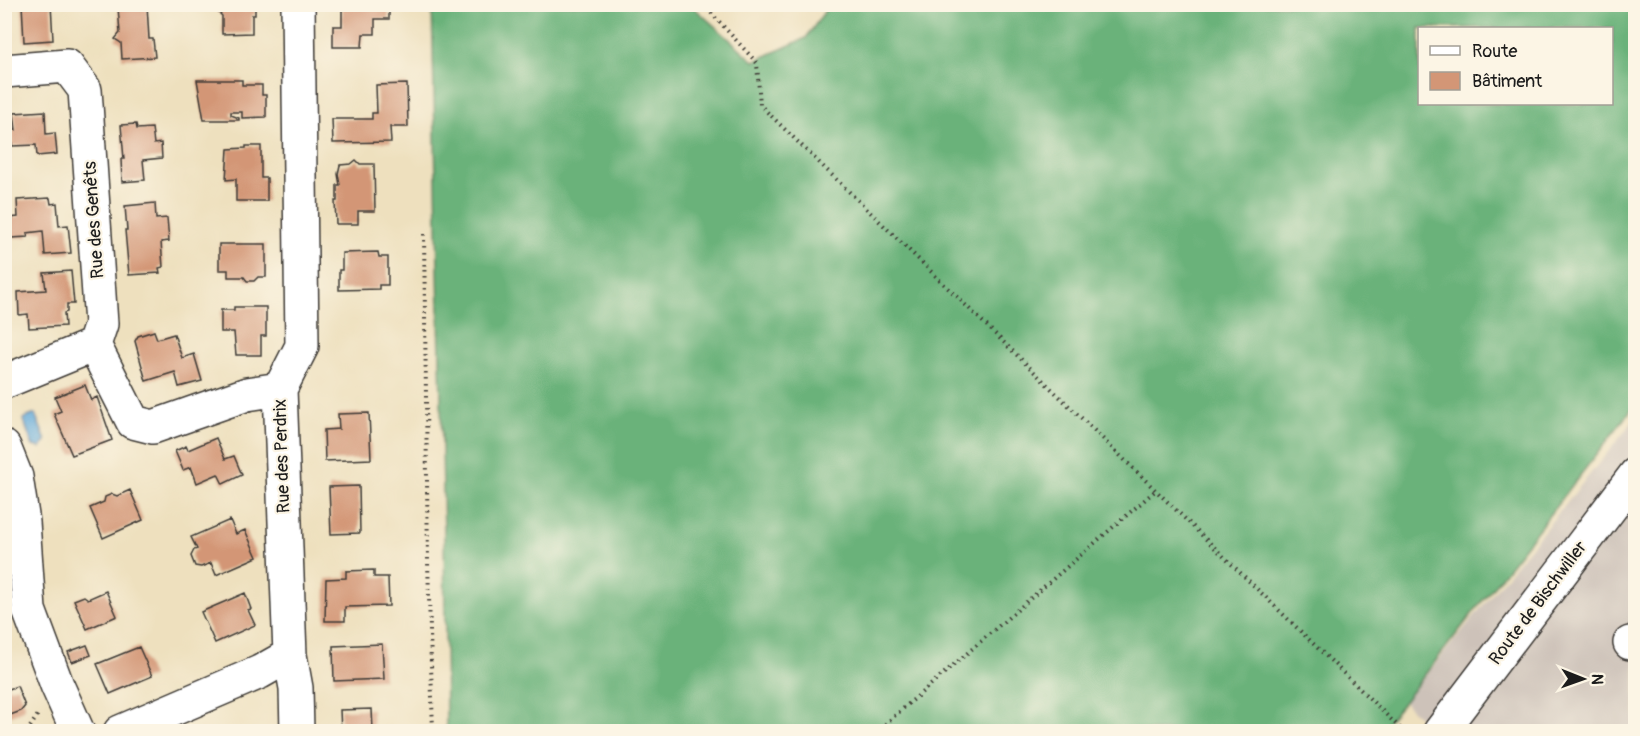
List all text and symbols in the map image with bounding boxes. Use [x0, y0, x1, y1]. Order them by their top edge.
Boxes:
legend [1418, 27, 1613, 105]
text: Route [1472, 40, 1517, 63]
text: Bâtiment [1472, 70, 1543, 93]
street label: Rue des Genêts [78, 161, 110, 279]
street label: Rue des Perdrix [269, 398, 295, 514]
street label: Route de Bischwiller [1484, 536, 1592, 670]
north arrow [1553, 649, 1613, 709]
text: N [1587, 674, 1607, 685]

